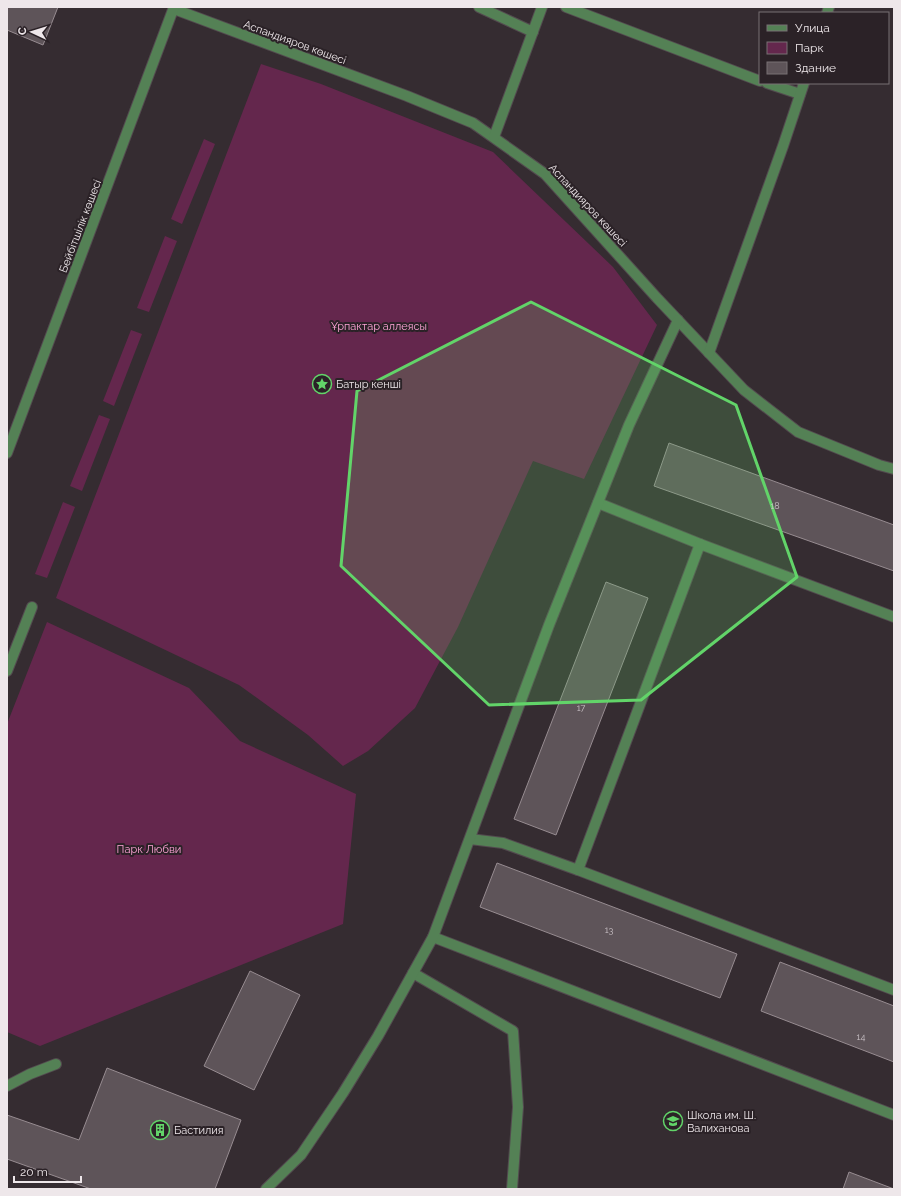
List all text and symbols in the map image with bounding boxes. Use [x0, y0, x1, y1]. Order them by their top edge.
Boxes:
north arrow [12, 12, 52, 52]
legend [759, 12, 889, 84]
street label: Аспандияров көшесі [242, 18, 348, 67]
text: Улица [795, 21, 830, 35]
text: С [16, 27, 29, 36]
text: Парк [795, 41, 824, 55]
text: Здание [795, 61, 836, 75]
street label: Аспандияров көшесі [546, 161, 629, 249]
street label: Бейбітшілік көшесі [57, 178, 104, 274]
park label: Ұрпактар аллеясы [331, 320, 427, 333]
place icon: Батыр кенші [311, 373, 333, 395]
place label: Батыр кенші [336, 378, 401, 391]
house number: 18 [770, 501, 780, 511]
house number: 17 [577, 703, 585, 713]
park label: Парк Любви [117, 843, 181, 856]
house number: 13 [605, 925, 614, 935]
house number: 14 [857, 1032, 865, 1042]
place label: Школа им. Ш. Валиханова [687, 1109, 756, 1135]
school or university icon: Школа им. Ш. Валиханова [662, 1110, 684, 1132]
building icon: Бастилия [149, 1119, 171, 1141]
place label: Бастилия [174, 1124, 223, 1137]
scale bar [14, 1158, 81, 1184]
text: 20 m [20, 1165, 48, 1179]

